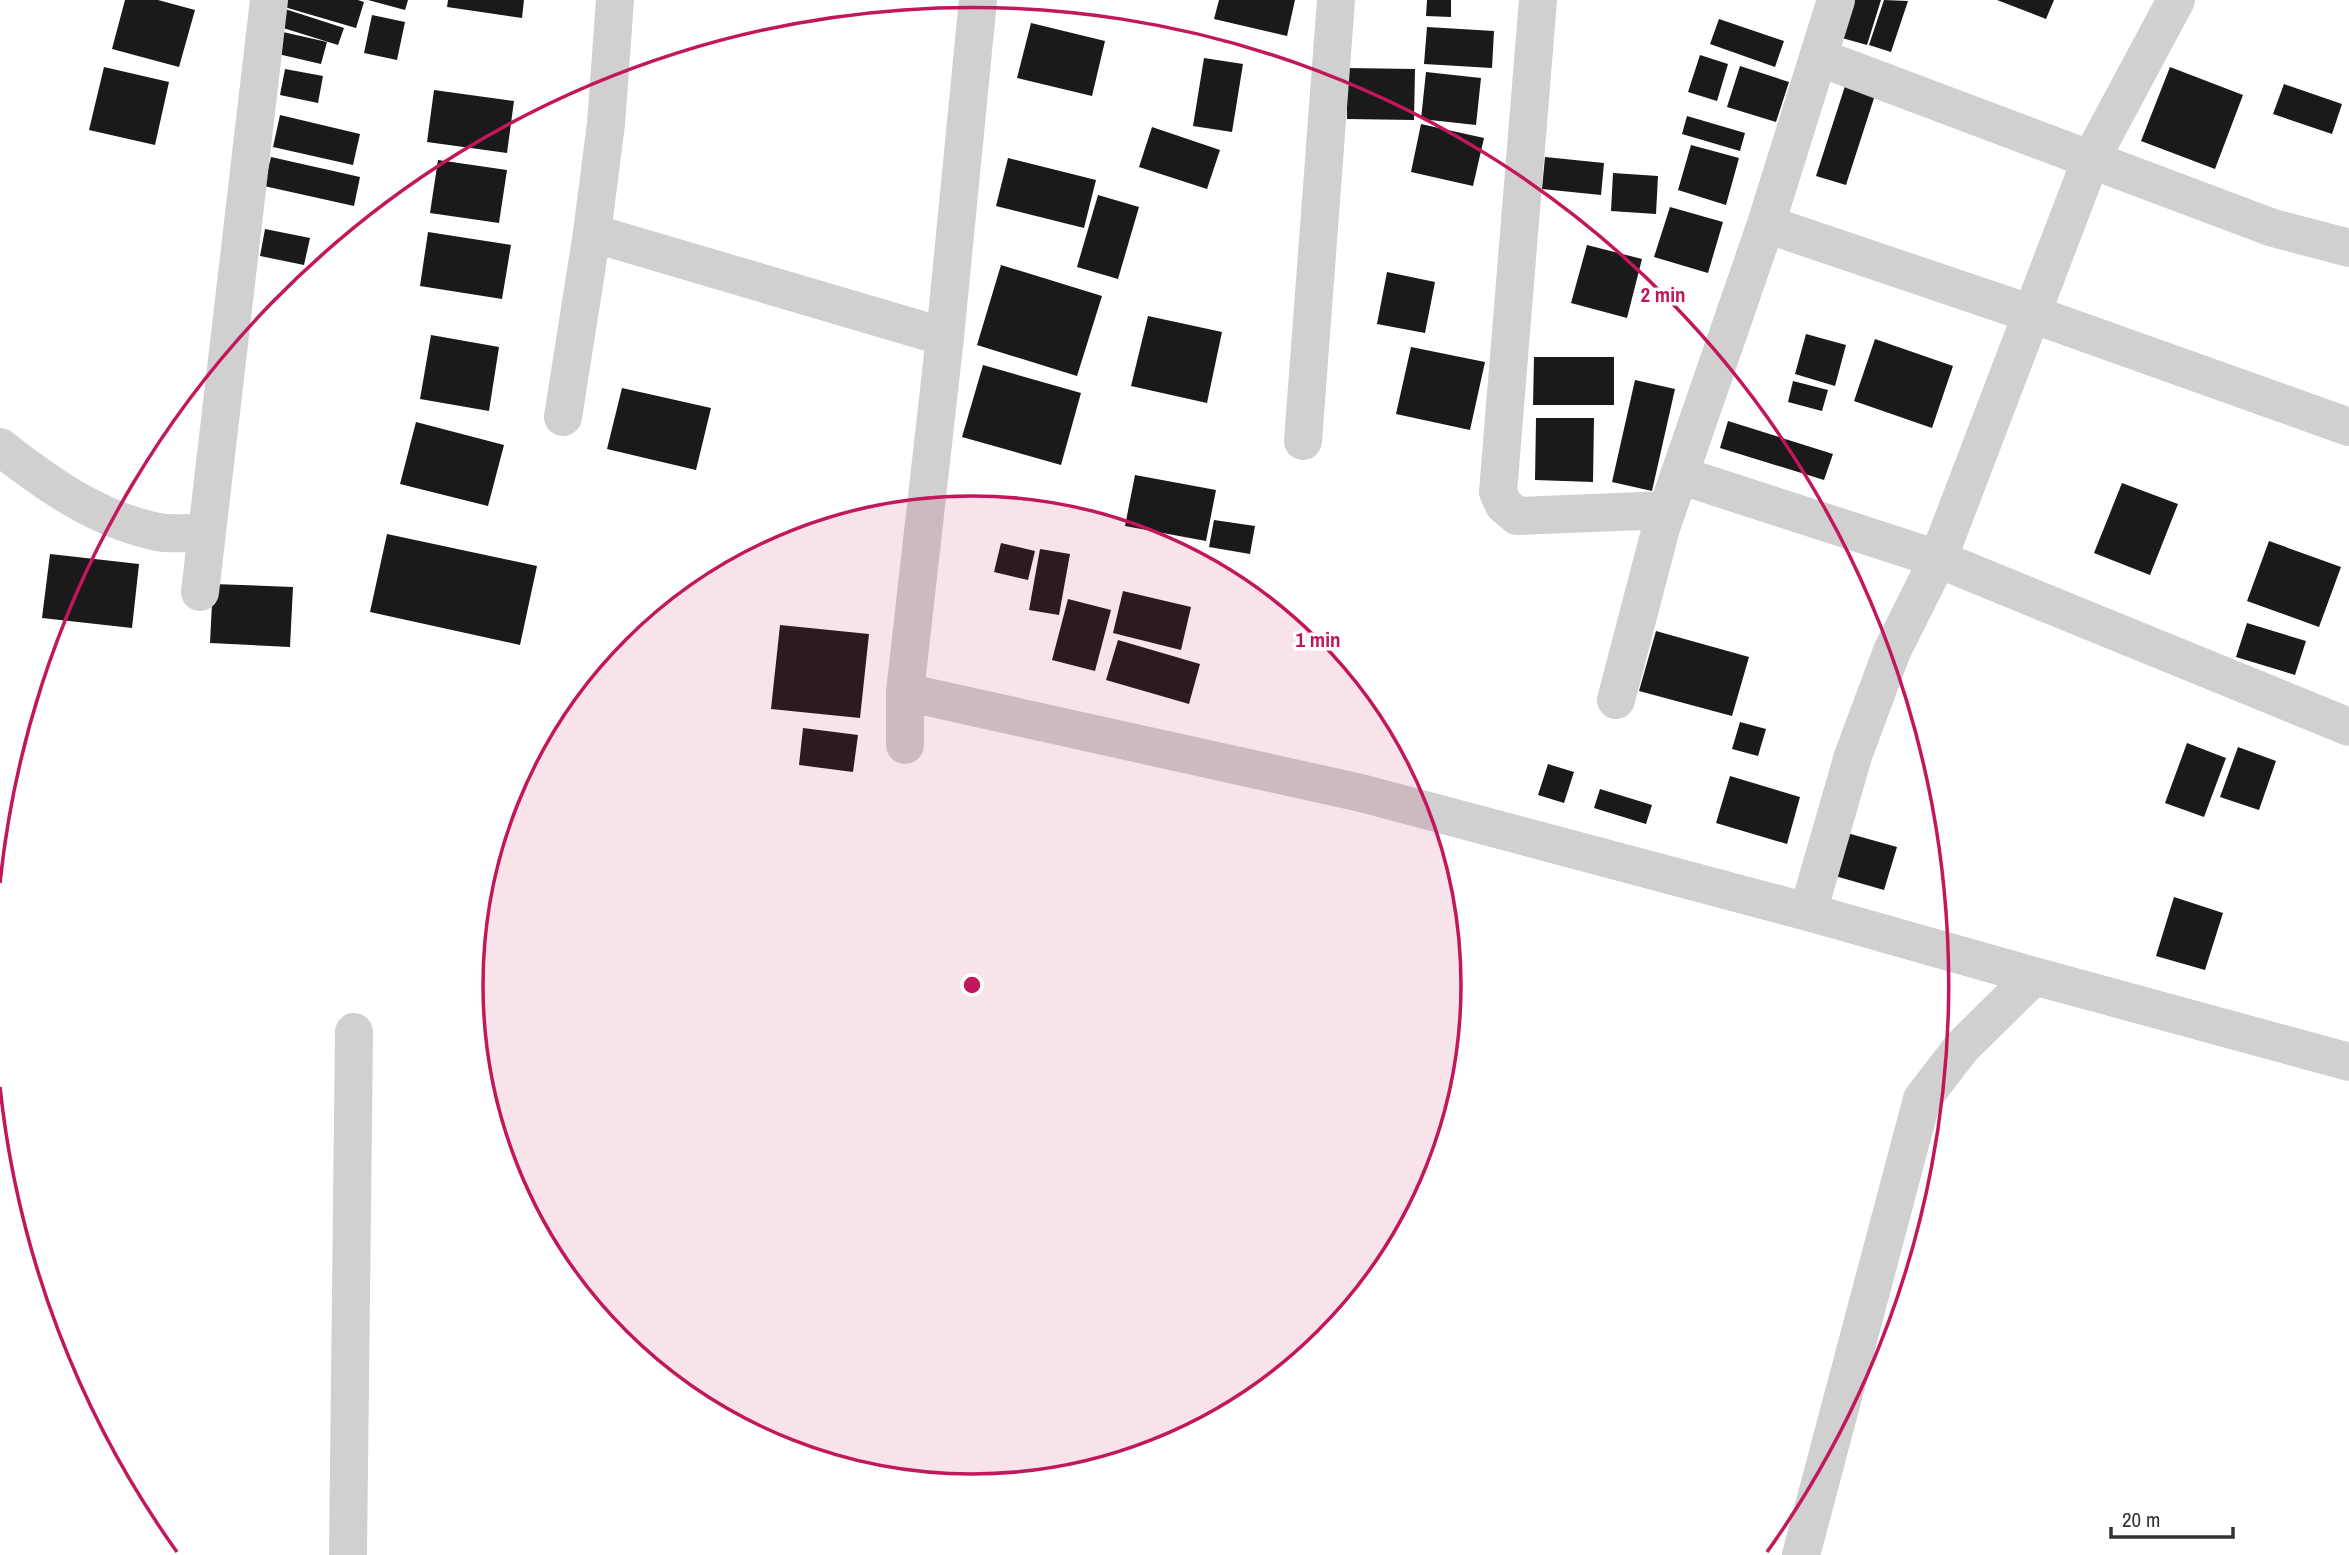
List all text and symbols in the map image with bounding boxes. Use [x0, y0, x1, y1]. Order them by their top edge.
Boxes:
text: 2 min [1641, 280, 1685, 309]
text: 1 min [1296, 625, 1340, 654]
centre of rings [960, 973, 984, 997]
scale bar [2111, 1496, 2234, 1540]
text: 20 m [2122, 1505, 2160, 1534]

